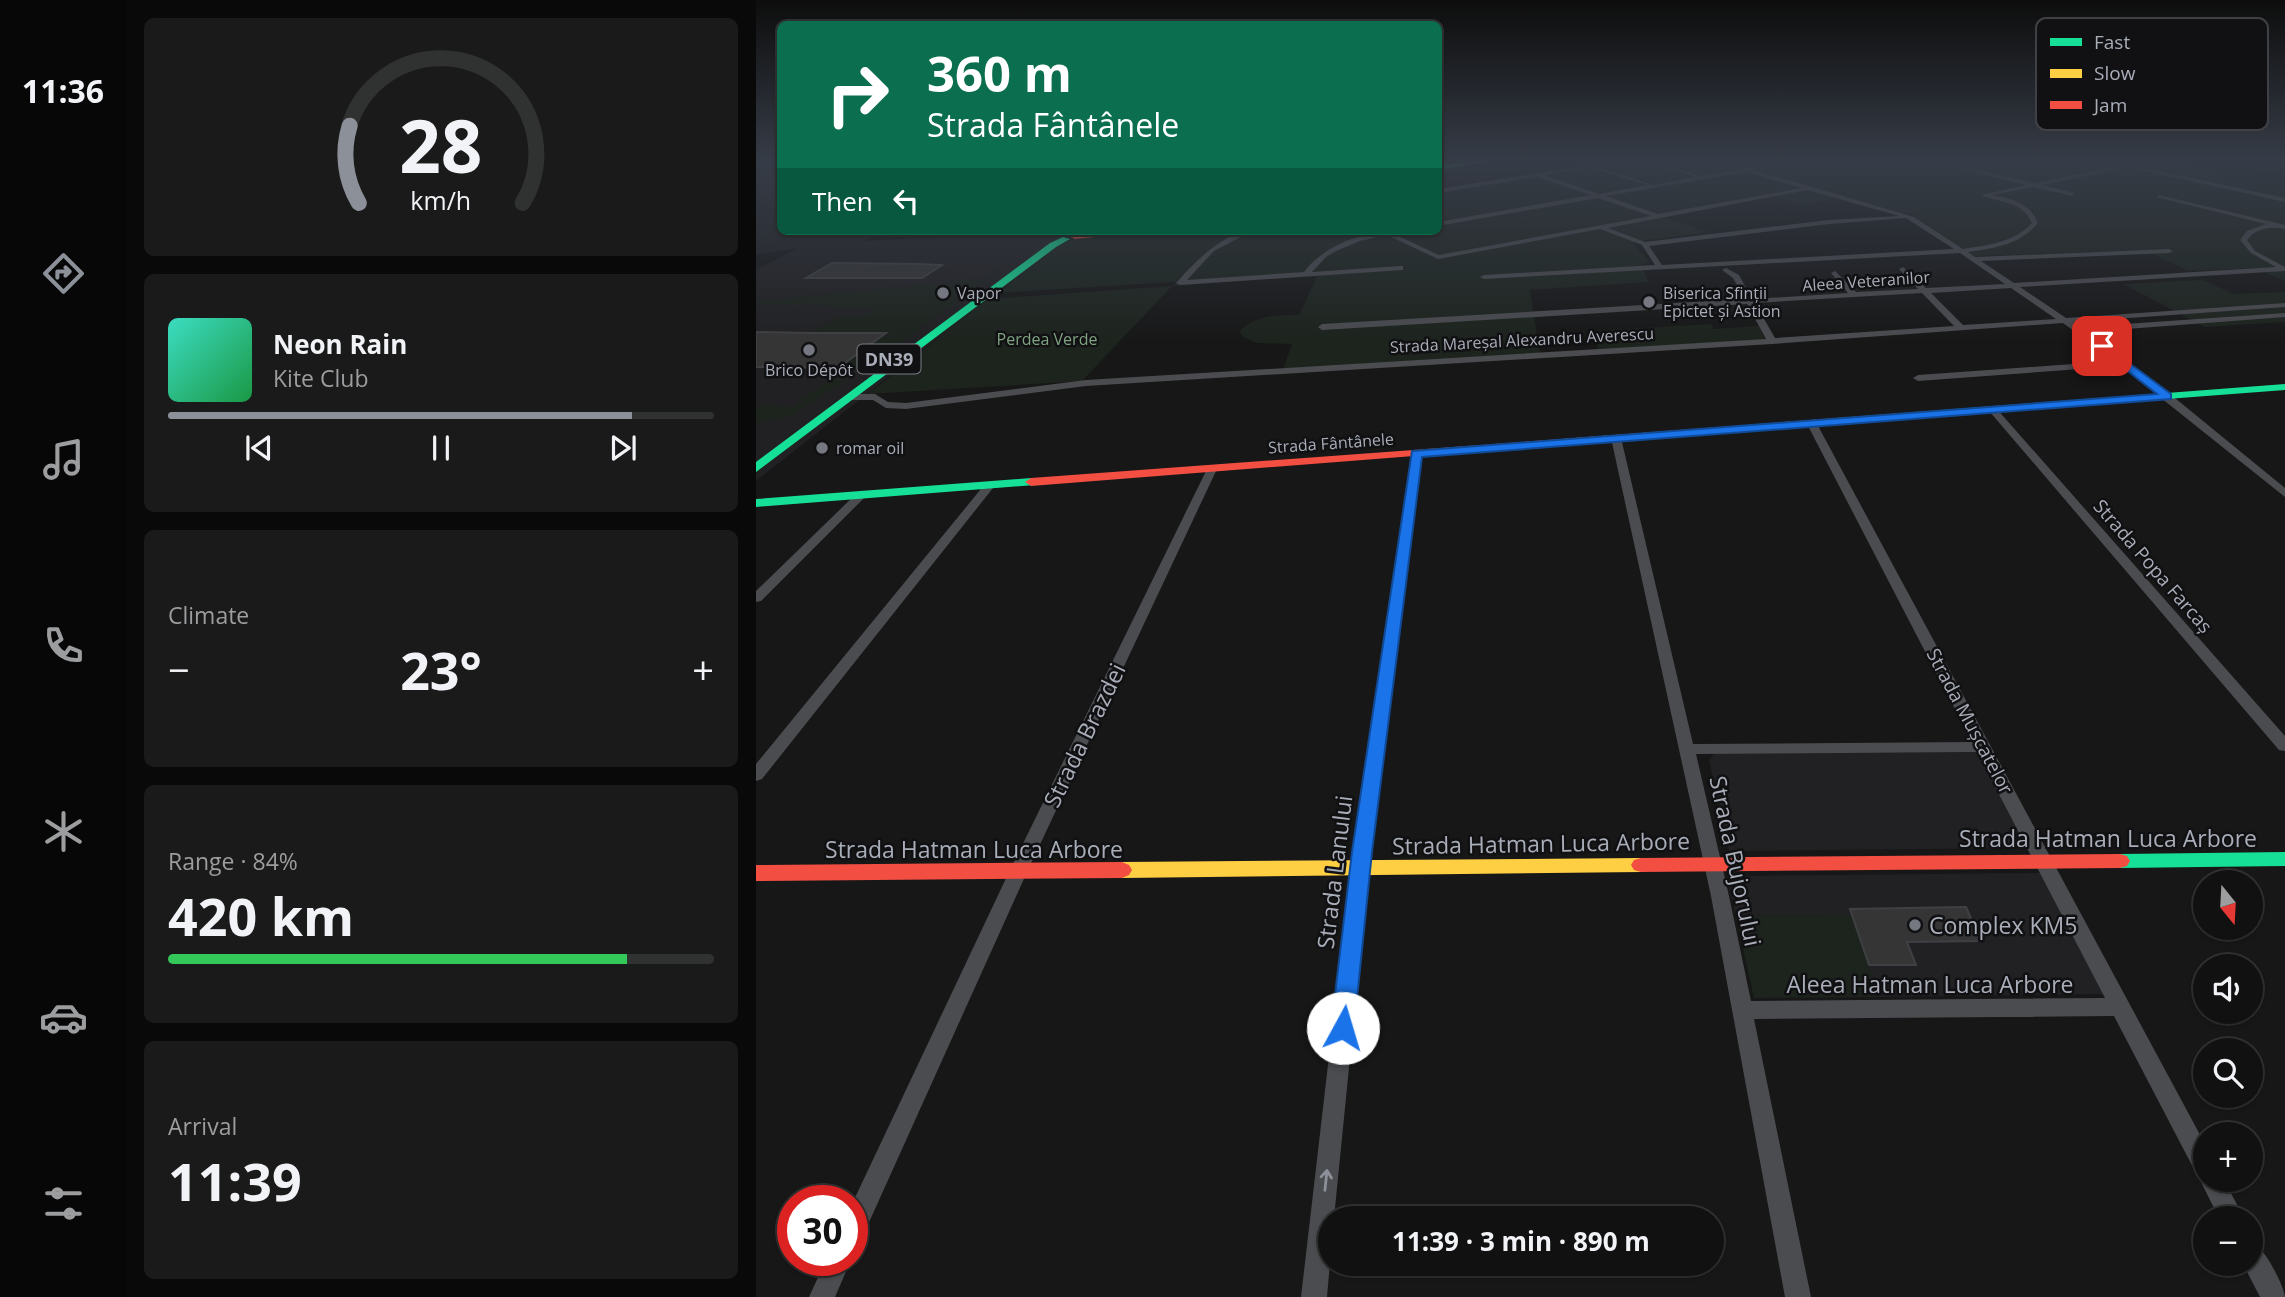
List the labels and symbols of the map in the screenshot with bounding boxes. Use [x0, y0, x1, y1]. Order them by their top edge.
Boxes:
legend [2036, 18, 2268, 130]
text: Fast [2094, 29, 2130, 55]
text: Slow [2094, 60, 2136, 86]
text: Jam [2092, 92, 2127, 118]
street label: Aleea Veteranilor [1801, 266, 1931, 296]
place label: Vapor [957, 282, 1002, 304]
place label: Biserica Sfinții Epictet și Astion [1663, 282, 1781, 322]
marker: Vapor [935, 285, 951, 301]
marker: Biserica Sfinții Epictet și Astion [1641, 294, 1657, 310]
pin [2072, 316, 2132, 376]
street label: Strada Mareșal Alexandru Averescu [1389, 322, 1655, 358]
park label: Perdea Verde [997, 328, 1097, 350]
marker: Brico Dépôt [801, 342, 817, 358]
road number: DN39 [858, 344, 920, 374]
place label: Brico Dépôt [765, 359, 853, 381]
street label: Strada Fântânele [1267, 428, 1395, 458]
place label: romar oil [836, 437, 904, 459]
marker: romar oil [814, 440, 830, 456]
street label: Strada Popa Farcaș [2088, 494, 2218, 638]
street label: Strada Mușcatelor [1921, 644, 2019, 799]
street label: Strada Brazdei [1035, 658, 1133, 812]
street label: Strada Bujorului [1702, 773, 1770, 949]
street label: Strada Lanului [1309, 793, 1359, 951]
street label: Strada Hatman Luca Arbore [1959, 822, 2257, 854]
street label: Strada Hatman Luca Arbore [1392, 824, 1690, 862]
street label: Strada Hatman Luca Arbore [825, 833, 1123, 865]
north arrow [2193, 870, 2263, 940]
place label: Complex KM5 [1929, 909, 2077, 941]
marker: Complex KM5 [1907, 917, 1923, 933]
street label: Aleea Hatman Luca Arbore [1786, 968, 2074, 1000]
position arrow [1306, 991, 1380, 1065]
one-way arrow [1320, 1170, 1333, 1192]
speed limit sign: 30 [777, 1185, 868, 1276]

